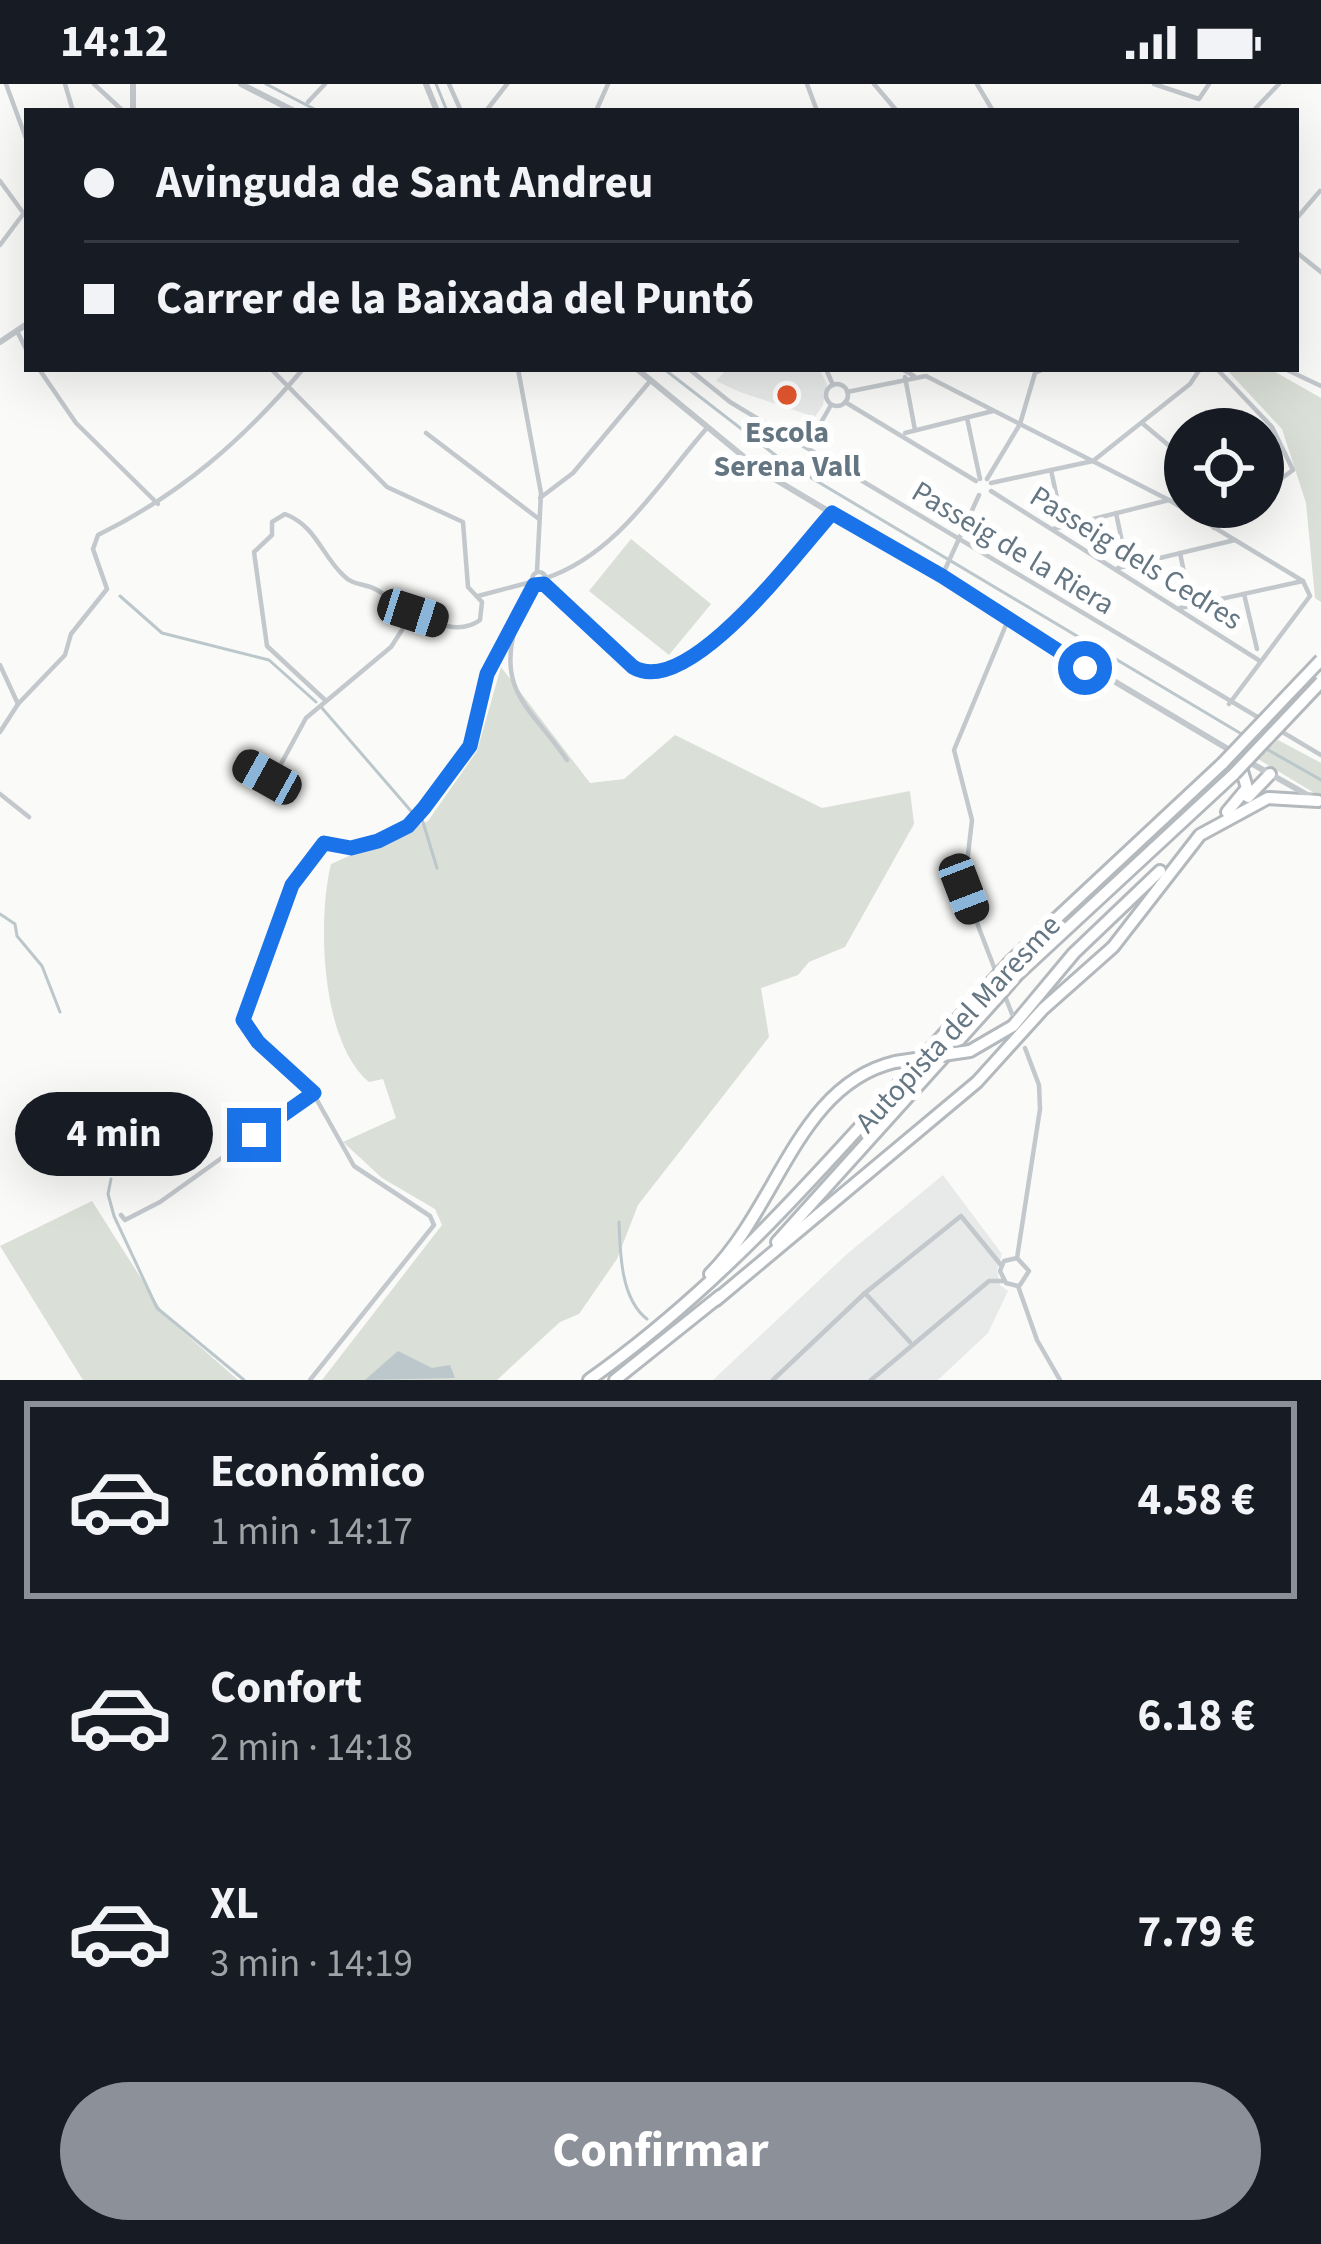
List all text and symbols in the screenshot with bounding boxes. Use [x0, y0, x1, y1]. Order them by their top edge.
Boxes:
text: 14:12 [60, 10, 169, 74]
text: Avinguda de Sant Andreu [156, 151, 653, 215]
text: Carrer de la Baixada del Puntó [156, 267, 754, 331]
marker: Escola Serena Vall [774, 382, 800, 408]
map controls [1164, 408, 1284, 528]
button: locate [1164, 408, 1284, 528]
place label: Escola Serena Vall [714, 411, 861, 488]
street label: Passeig de la Riera [903, 470, 1123, 626]
street label: Passeig dels Cedres [1021, 475, 1251, 641]
car [373, 585, 453, 641]
route start [1058, 641, 1112, 695]
car [227, 744, 307, 810]
car [934, 849, 994, 929]
street label: Autopista del Maresme [845, 905, 1071, 1143]
callout: 4 min [14, 1093, 212, 1177]
text: 4 min [67, 1106, 161, 1162]
route end [227, 1108, 281, 1162]
text: Económico [210, 1440, 426, 1504]
icon: car [66, 1446, 174, 1554]
text: 4.58 € [1137, 1468, 1255, 1532]
text: 1 min · 14:17 [210, 1504, 413, 1560]
text: Confort [210, 1656, 362, 1720]
icon: car [66, 1662, 174, 1770]
text: 6.18 € [1137, 1684, 1255, 1748]
text: 2 min · 14:18 [210, 1720, 413, 1776]
text: XL [210, 1872, 259, 1936]
icon: car [66, 1878, 174, 1986]
text: 7.79 € [1137, 1900, 1255, 1964]
text: 3 min · 14:19 [210, 1936, 413, 1992]
button: Confirmar [60, 2082, 1261, 2220]

